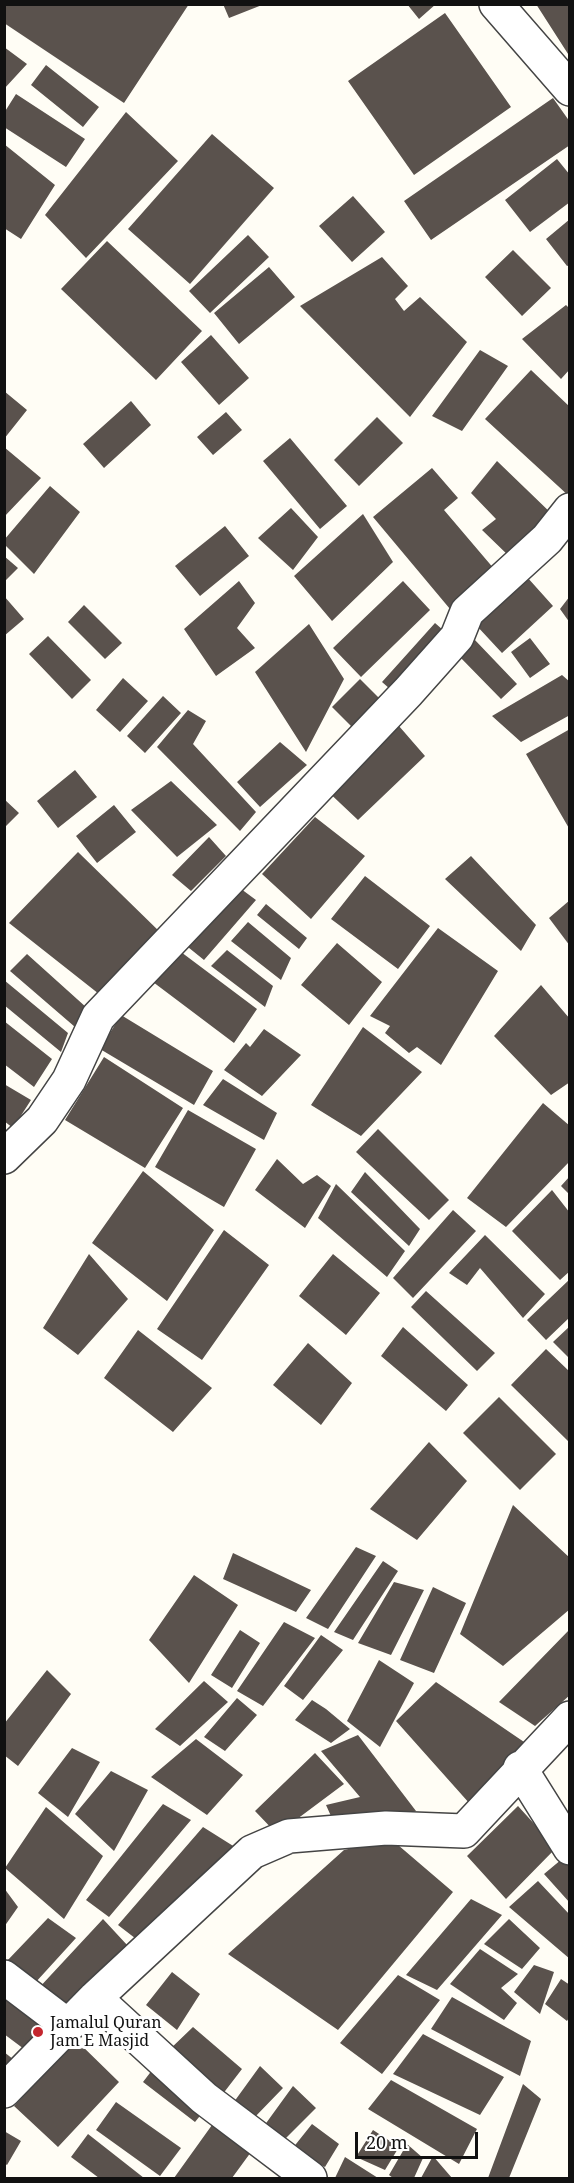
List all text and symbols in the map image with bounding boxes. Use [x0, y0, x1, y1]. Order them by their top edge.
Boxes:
place label: Jamalul Quran Jam E Masjid [50, 2013, 162, 2051]
marker: Jamalul Quran Jam E Masjid [31, 2025, 45, 2039]
scale bar [358, 2120, 481, 2158]
text: 20 m [366, 2130, 408, 2154]

